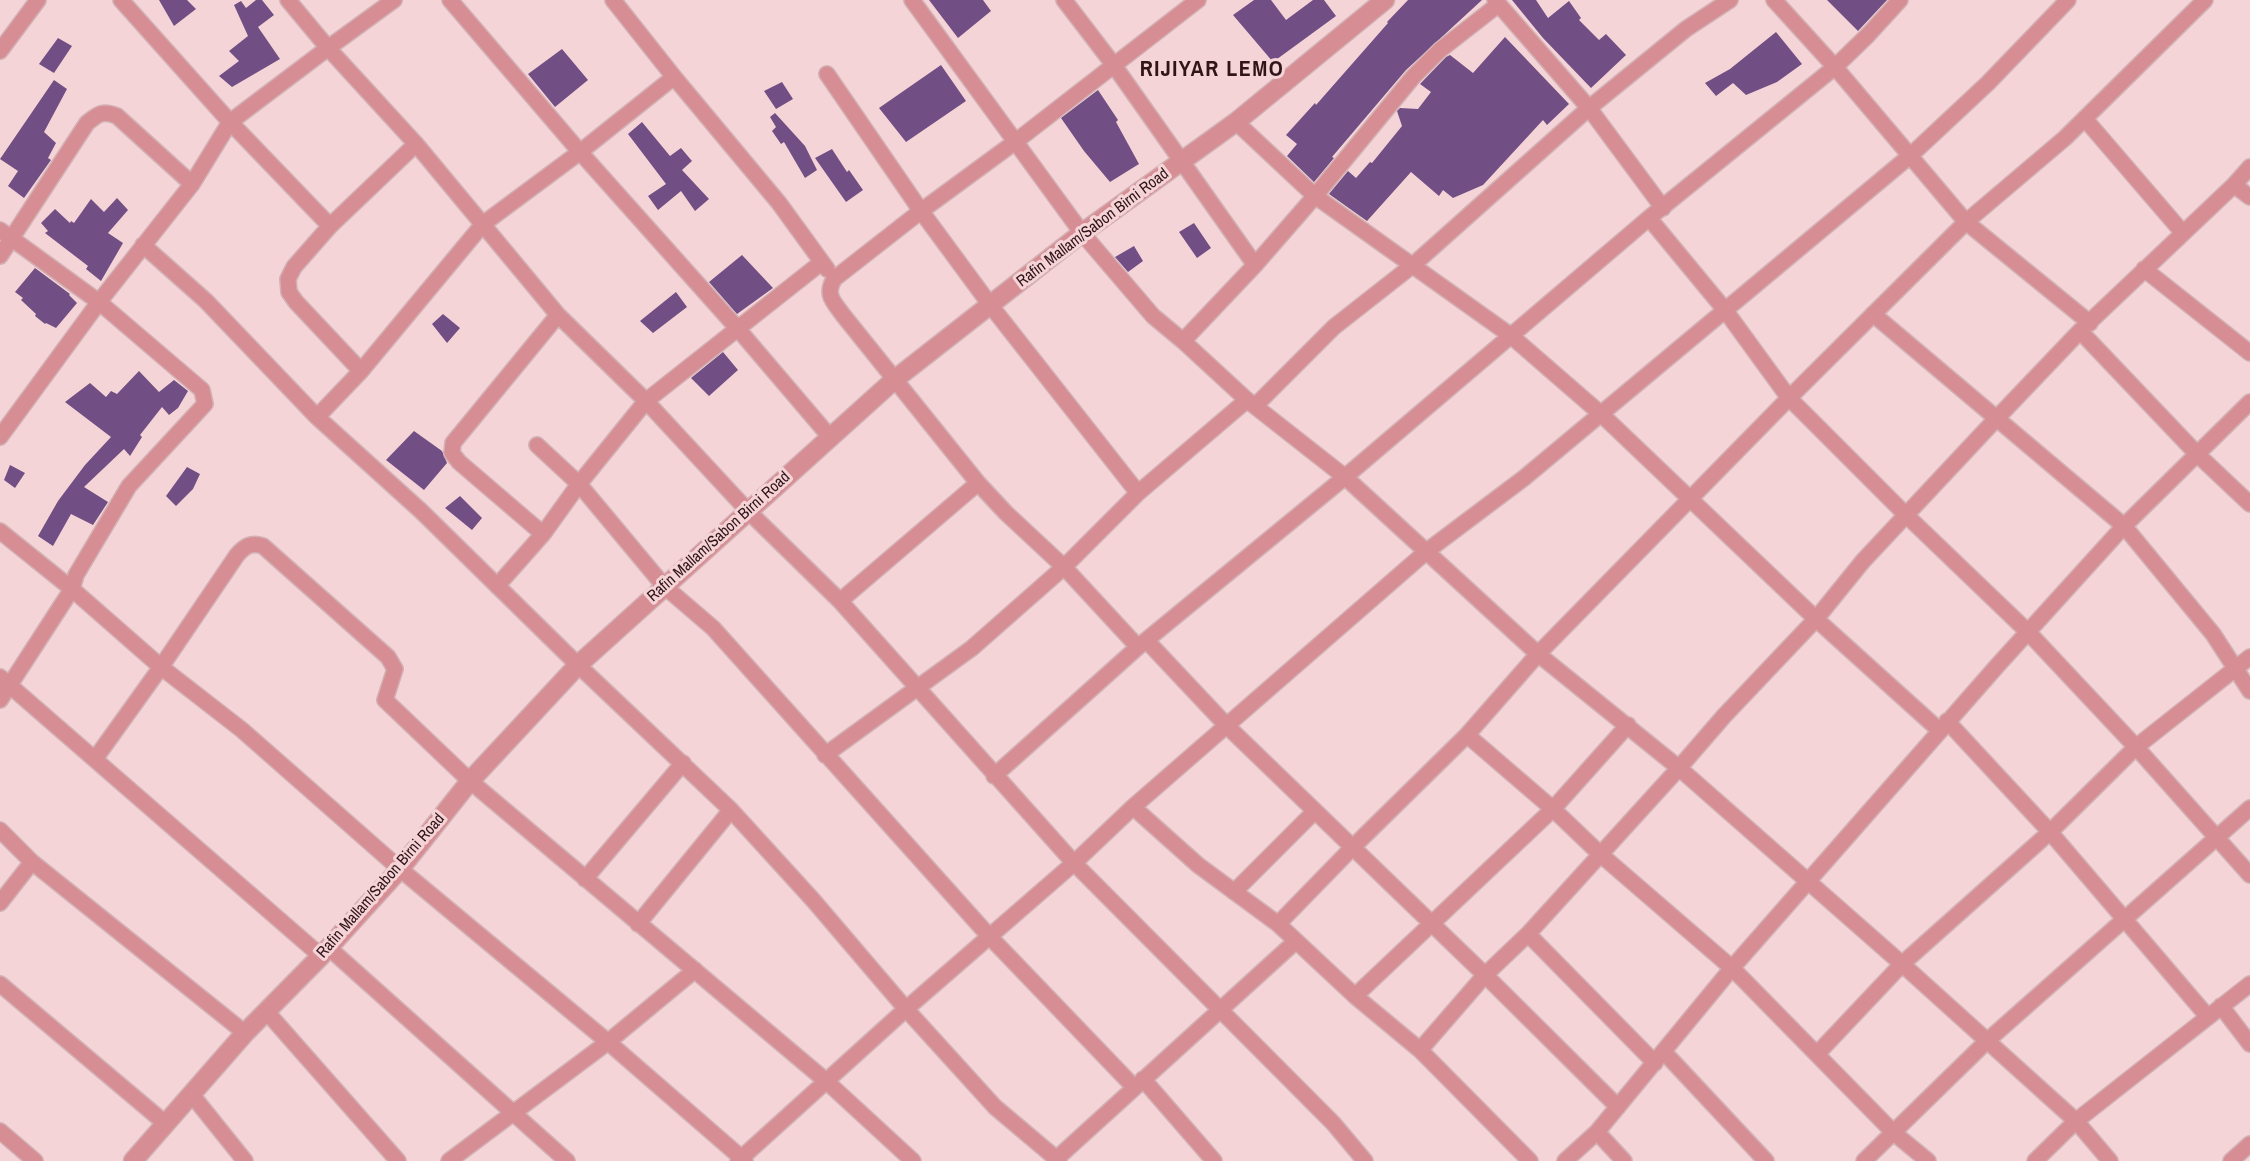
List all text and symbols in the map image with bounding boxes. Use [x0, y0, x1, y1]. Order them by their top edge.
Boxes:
district label: RIJIYAR LEMO [1140, 57, 1284, 83]
street label: Rafin Mallam/Sabon Birni Road [1013, 165, 1173, 291]
street label: Rafin Mallam/Sabon Birni Road [644, 468, 794, 606]
street label: Rafin Mallam/Sabon Birni Road [313, 810, 449, 962]

